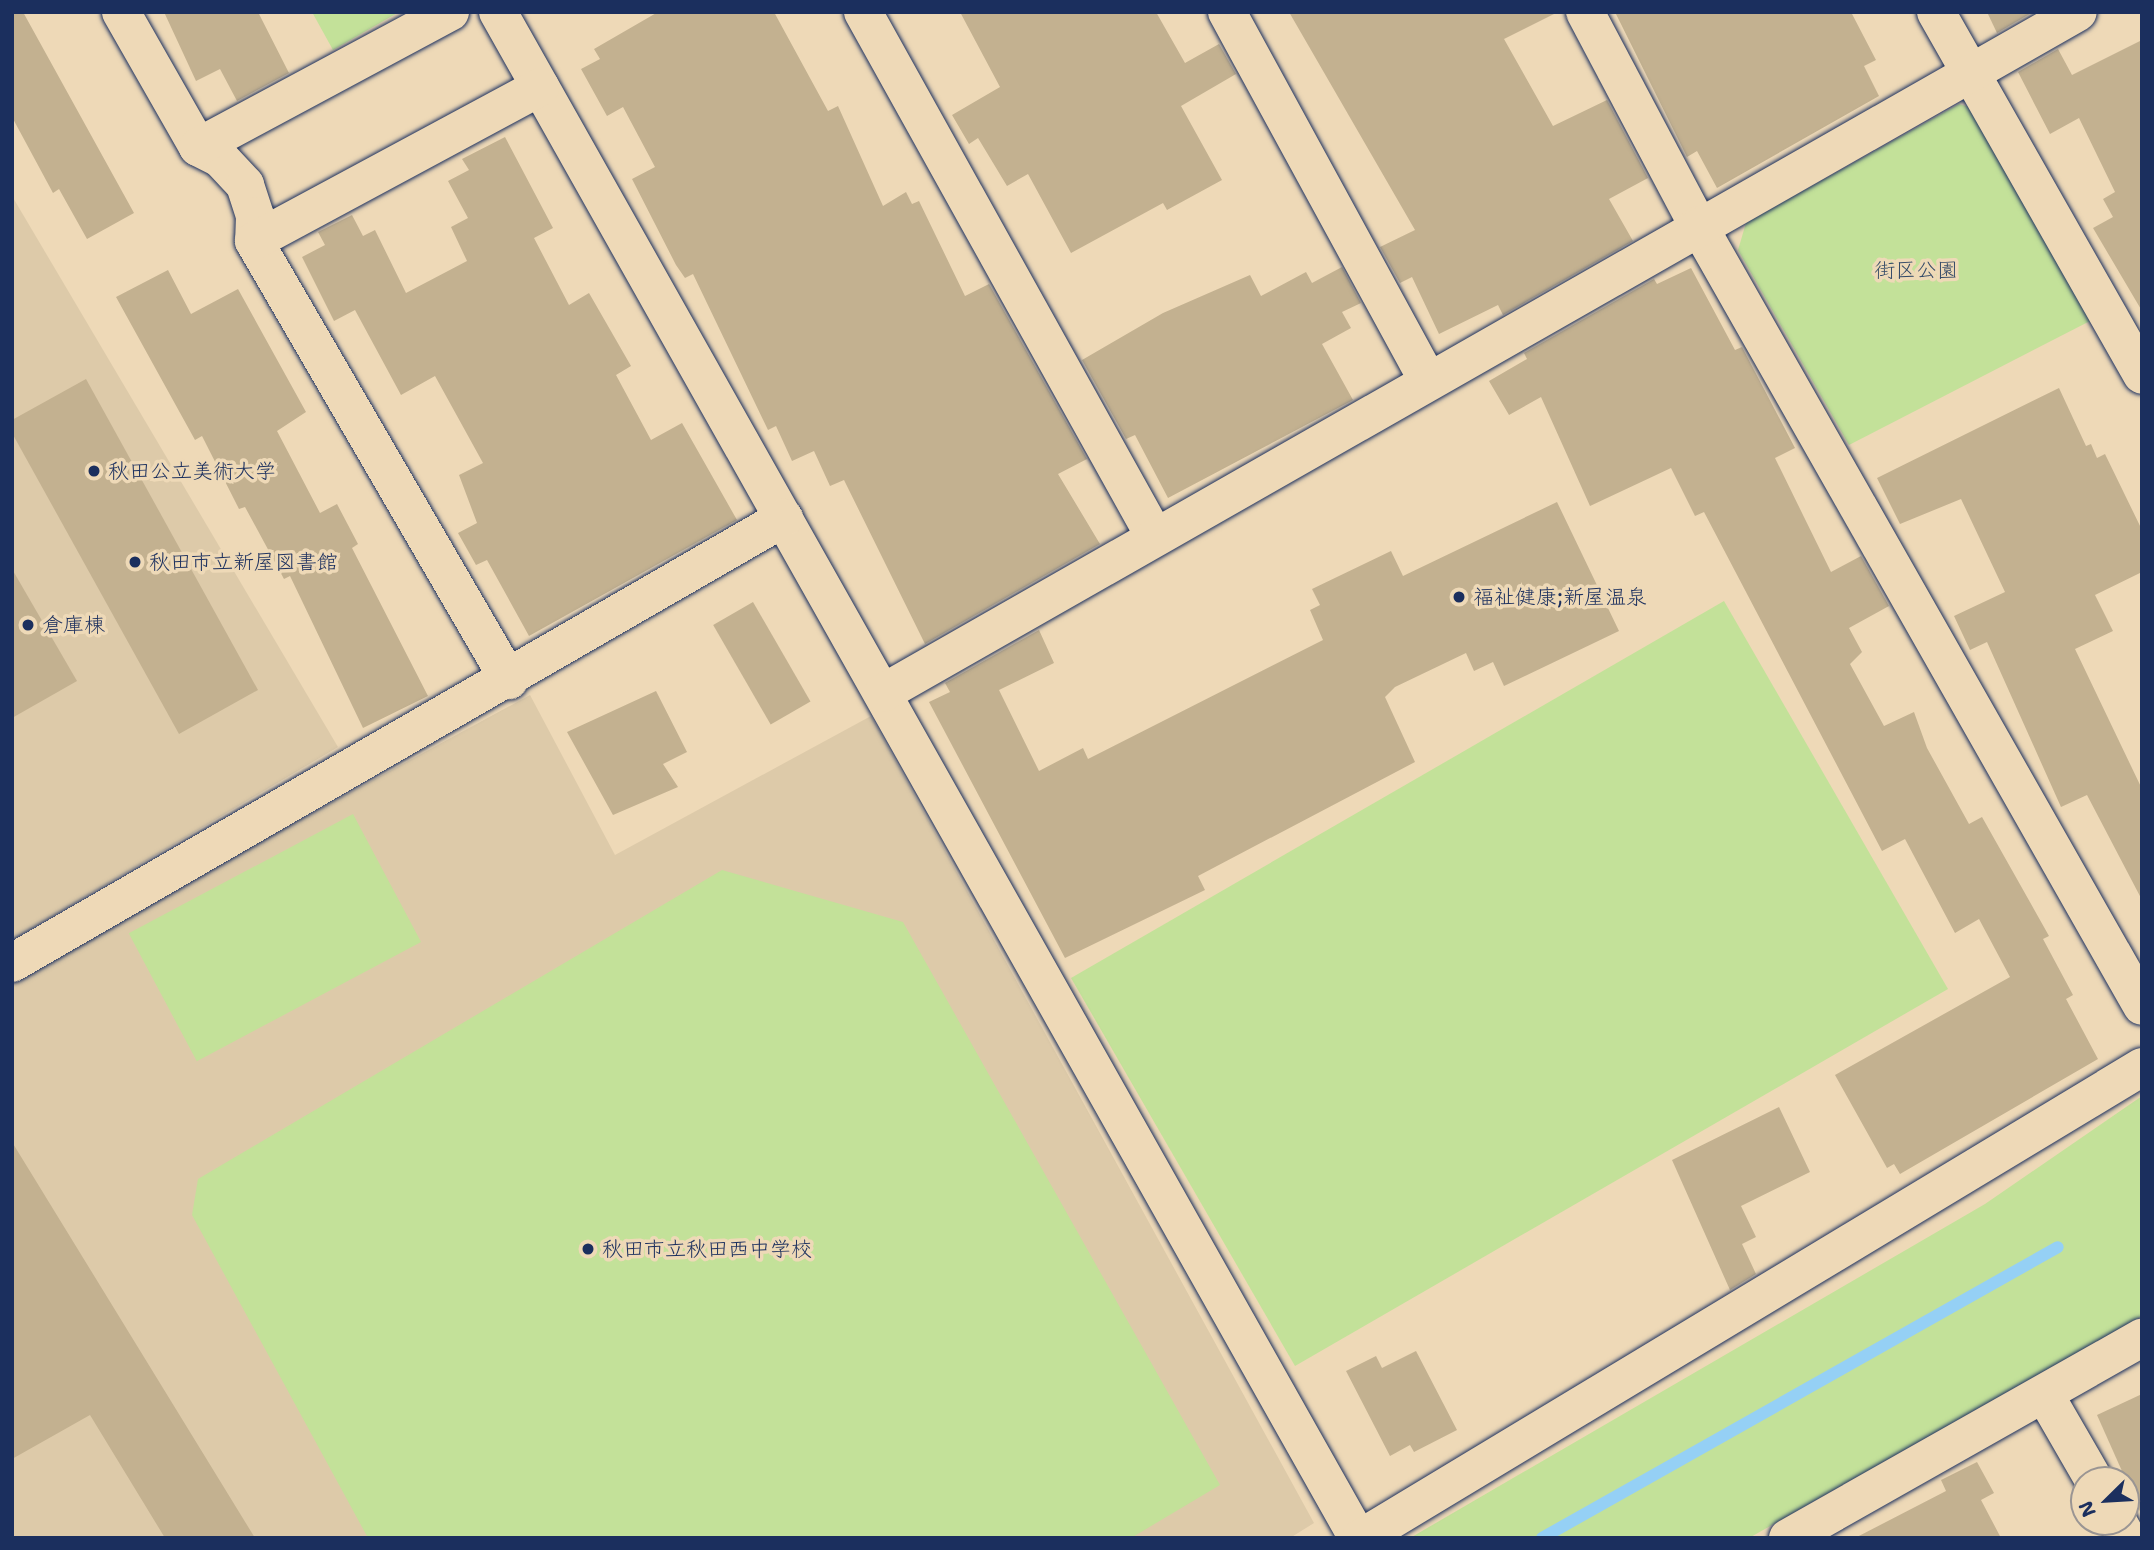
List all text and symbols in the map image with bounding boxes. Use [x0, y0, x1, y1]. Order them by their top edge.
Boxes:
park label: 街区公園 [1874, 257, 1958, 283]
place label: 秋田公立美術大学 [108, 458, 276, 484]
marker: 秋田公立美術大学 [86, 463, 102, 479]
place label: 秋田市立新屋図書館 [149, 549, 338, 575]
marker: 秋田市立新屋図書館 [127, 554, 143, 570]
place label: 福祉健康;新屋温泉 [1473, 584, 1647, 610]
marker: 福祉健康;新屋温泉 [1451, 589, 1467, 605]
place label: 倉庫棟 [42, 612, 105, 638]
marker: 倉庫棟 [20, 617, 36, 633]
place label: 秋田市立秋田西中学校 [602, 1236, 812, 1262]
marker: 秋田市立秋田西中学校 [580, 1241, 596, 1257]
north arrow [2070, 1466, 2140, 1536]
text: N [2073, 1497, 2102, 1521]

